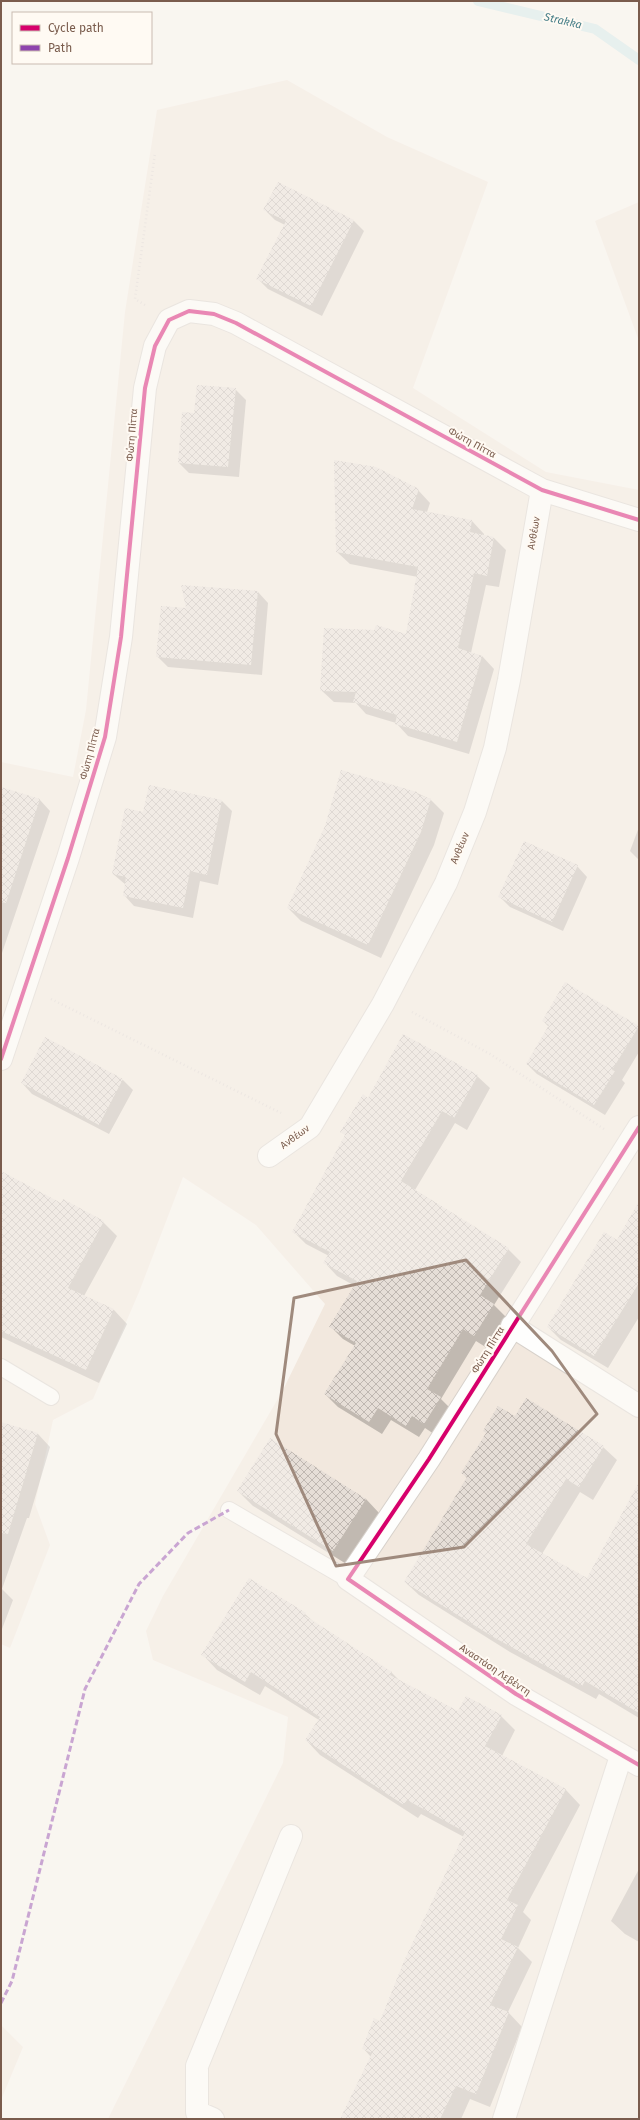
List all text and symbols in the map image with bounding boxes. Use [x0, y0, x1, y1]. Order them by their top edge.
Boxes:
water label: Strakka [542, 10, 583, 32]
legend [12, 12, 152, 64]
text: Cycle path [48, 21, 104, 35]
text: Path [48, 41, 72, 55]
street label: Φώτη Πίττα [123, 408, 140, 462]
street label: Φώτη Πίττα [446, 424, 499, 461]
street label: Ανθέων [524, 515, 543, 550]
street label: Φώτη Πίττα [76, 727, 103, 781]
street label: Ανθέων [447, 830, 472, 866]
street label: Ανθέων [277, 1121, 312, 1152]
street label: Φώτη Πίττα [468, 1324, 507, 1376]
street label: Αναστάση Λεβέντη [457, 1641, 533, 1698]

